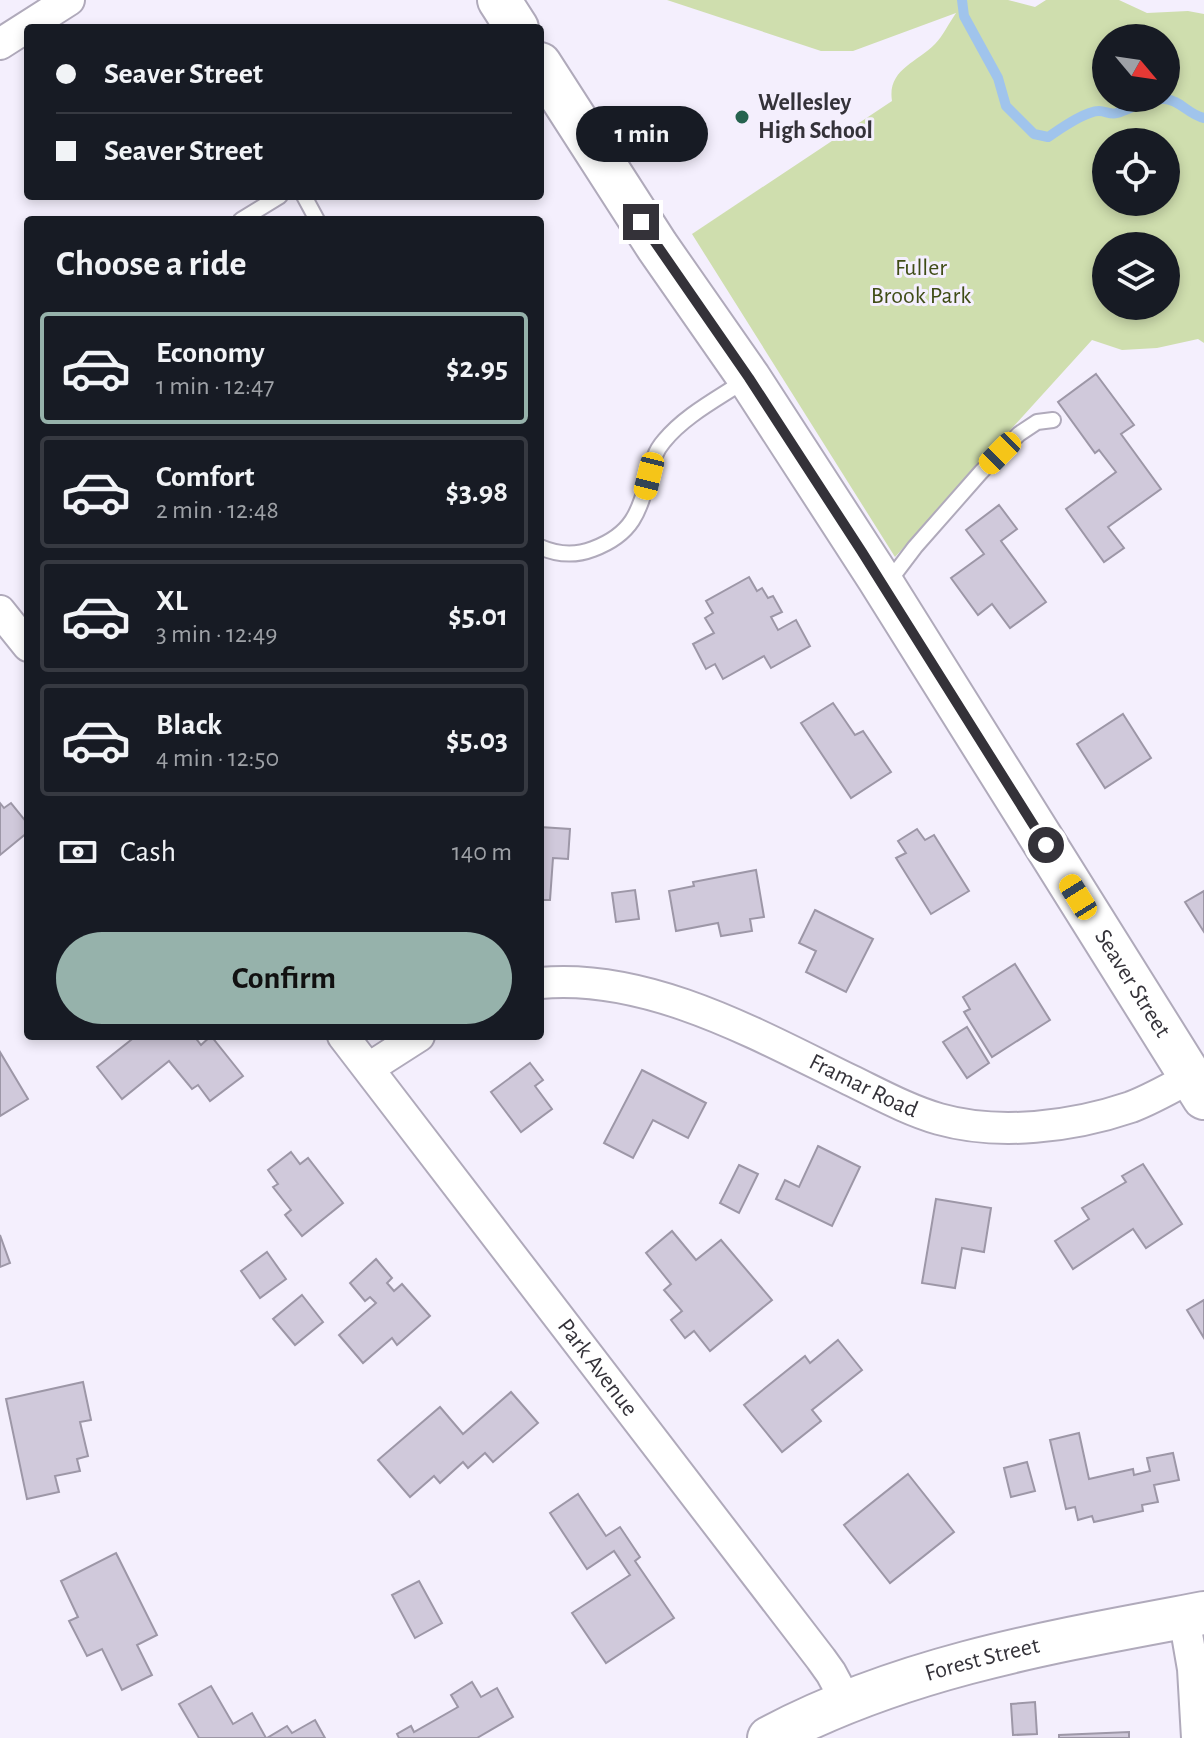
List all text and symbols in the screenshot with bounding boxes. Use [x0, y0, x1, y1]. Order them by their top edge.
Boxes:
north arrow [1092, 24, 1180, 112]
map controls [1092, 24, 1180, 320]
text: Seaver Street [104, 59, 263, 89]
place label: Wellesley High School [758, 91, 873, 143]
callout: 1 min [575, 106, 707, 162]
marker: Wellesley High School [733, 108, 751, 126]
text: 1 min [615, 121, 669, 147]
button: locate [1092, 128, 1180, 216]
text: Seaver Street [104, 136, 263, 166]
route end [623, 204, 659, 240]
button: layers [1092, 232, 1180, 320]
text: Choose a ride [56, 246, 246, 282]
park label: Fuller Brook Park [871, 256, 971, 308]
icon: car [60, 332, 132, 404]
text: Economy [156, 338, 265, 368]
text: $2.95 [446, 353, 508, 383]
text: 1 min · 12:47 [156, 373, 274, 399]
car [975, 428, 1025, 478]
car [632, 450, 666, 502]
icon: car [60, 456, 132, 528]
text: Comfort [156, 462, 255, 492]
text: $3.98 [445, 477, 508, 507]
text: 2 min · 12:48 [156, 497, 279, 523]
icon: car [60, 580, 132, 652]
text: XL [156, 586, 188, 616]
text: $5.01 [448, 601, 508, 631]
text: 3 min · 12:49 [156, 621, 278, 647]
icon: car [60, 704, 132, 776]
text: Black [156, 710, 222, 740]
text: $5.03 [446, 725, 508, 755]
text: 4 min · 12:50 [156, 745, 279, 771]
route start [1028, 827, 1064, 863]
icon: cash [56, 830, 100, 874]
text: Cash [120, 837, 176, 867]
text: 140 m [452, 839, 512, 865]
car [1055, 870, 1101, 924]
street label: Seaver Street [1090, 926, 1175, 1042]
button: Confirm [56, 932, 512, 1024]
street label: Framar Road [805, 1050, 921, 1122]
street label: Park Avenue [553, 1315, 642, 1421]
street label: Forest Street [922, 1633, 1042, 1686]

